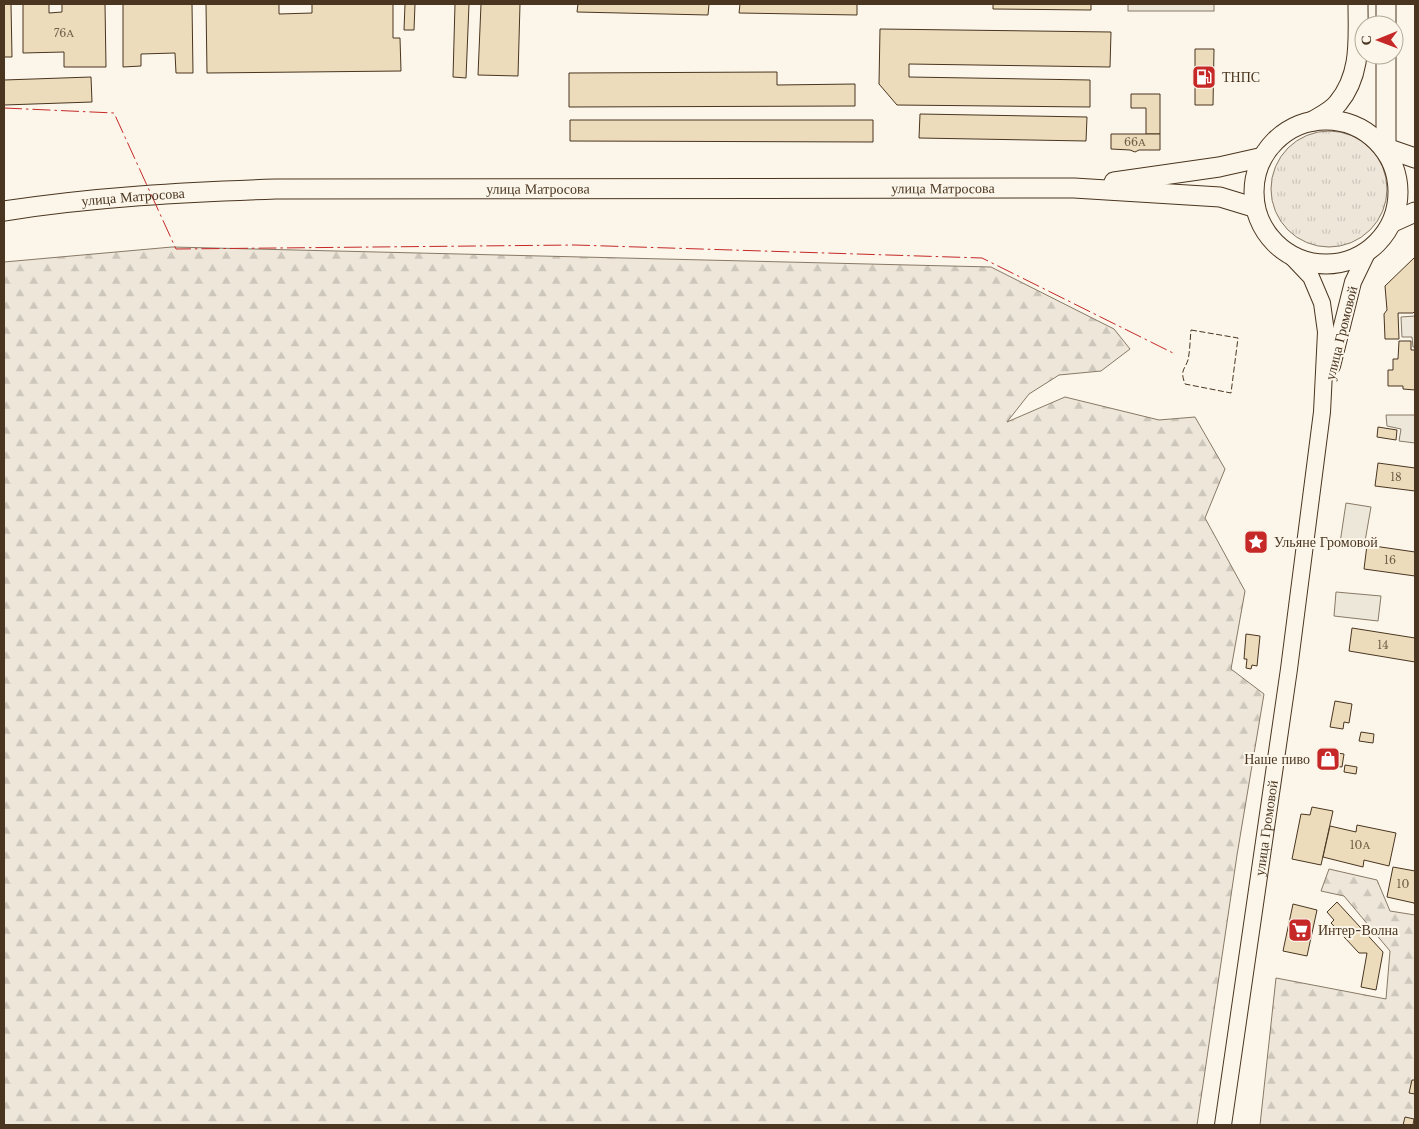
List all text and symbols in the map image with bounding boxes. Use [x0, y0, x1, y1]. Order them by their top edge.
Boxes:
north arrow [1354, 15, 1404, 65]
house number: 76А [54, 26, 74, 40]
text: С [1357, 35, 1375, 45]
fuel station icon: ТНПС [1191, 64, 1217, 90]
place label: ТНПС [1222, 68, 1260, 86]
house number: 66А [1124, 135, 1146, 149]
street label: улица Матросова [891, 179, 995, 197]
street label: улица Матросова [486, 180, 590, 198]
street label: улица Матросова [81, 184, 186, 210]
street label: улица Громовой [1321, 284, 1362, 382]
house number: 18 [1390, 470, 1402, 484]
place icon: Ульяне Громовой [1243, 529, 1269, 555]
place label: Ульяне Громовой [1274, 533, 1378, 551]
house number: 16 [1384, 553, 1396, 567]
house number: 14 [1377, 638, 1389, 652]
shop icon: Наше пиво [1315, 746, 1341, 772]
place label: Наше пиво [1244, 750, 1310, 768]
street label: улица Громовой [1250, 779, 1282, 877]
house number: 10А [1350, 838, 1370, 852]
house number: 10 [1397, 877, 1410, 891]
supermarket icon: Интер-Волна [1287, 917, 1313, 943]
place label: Интер-Волна [1318, 921, 1399, 939]

